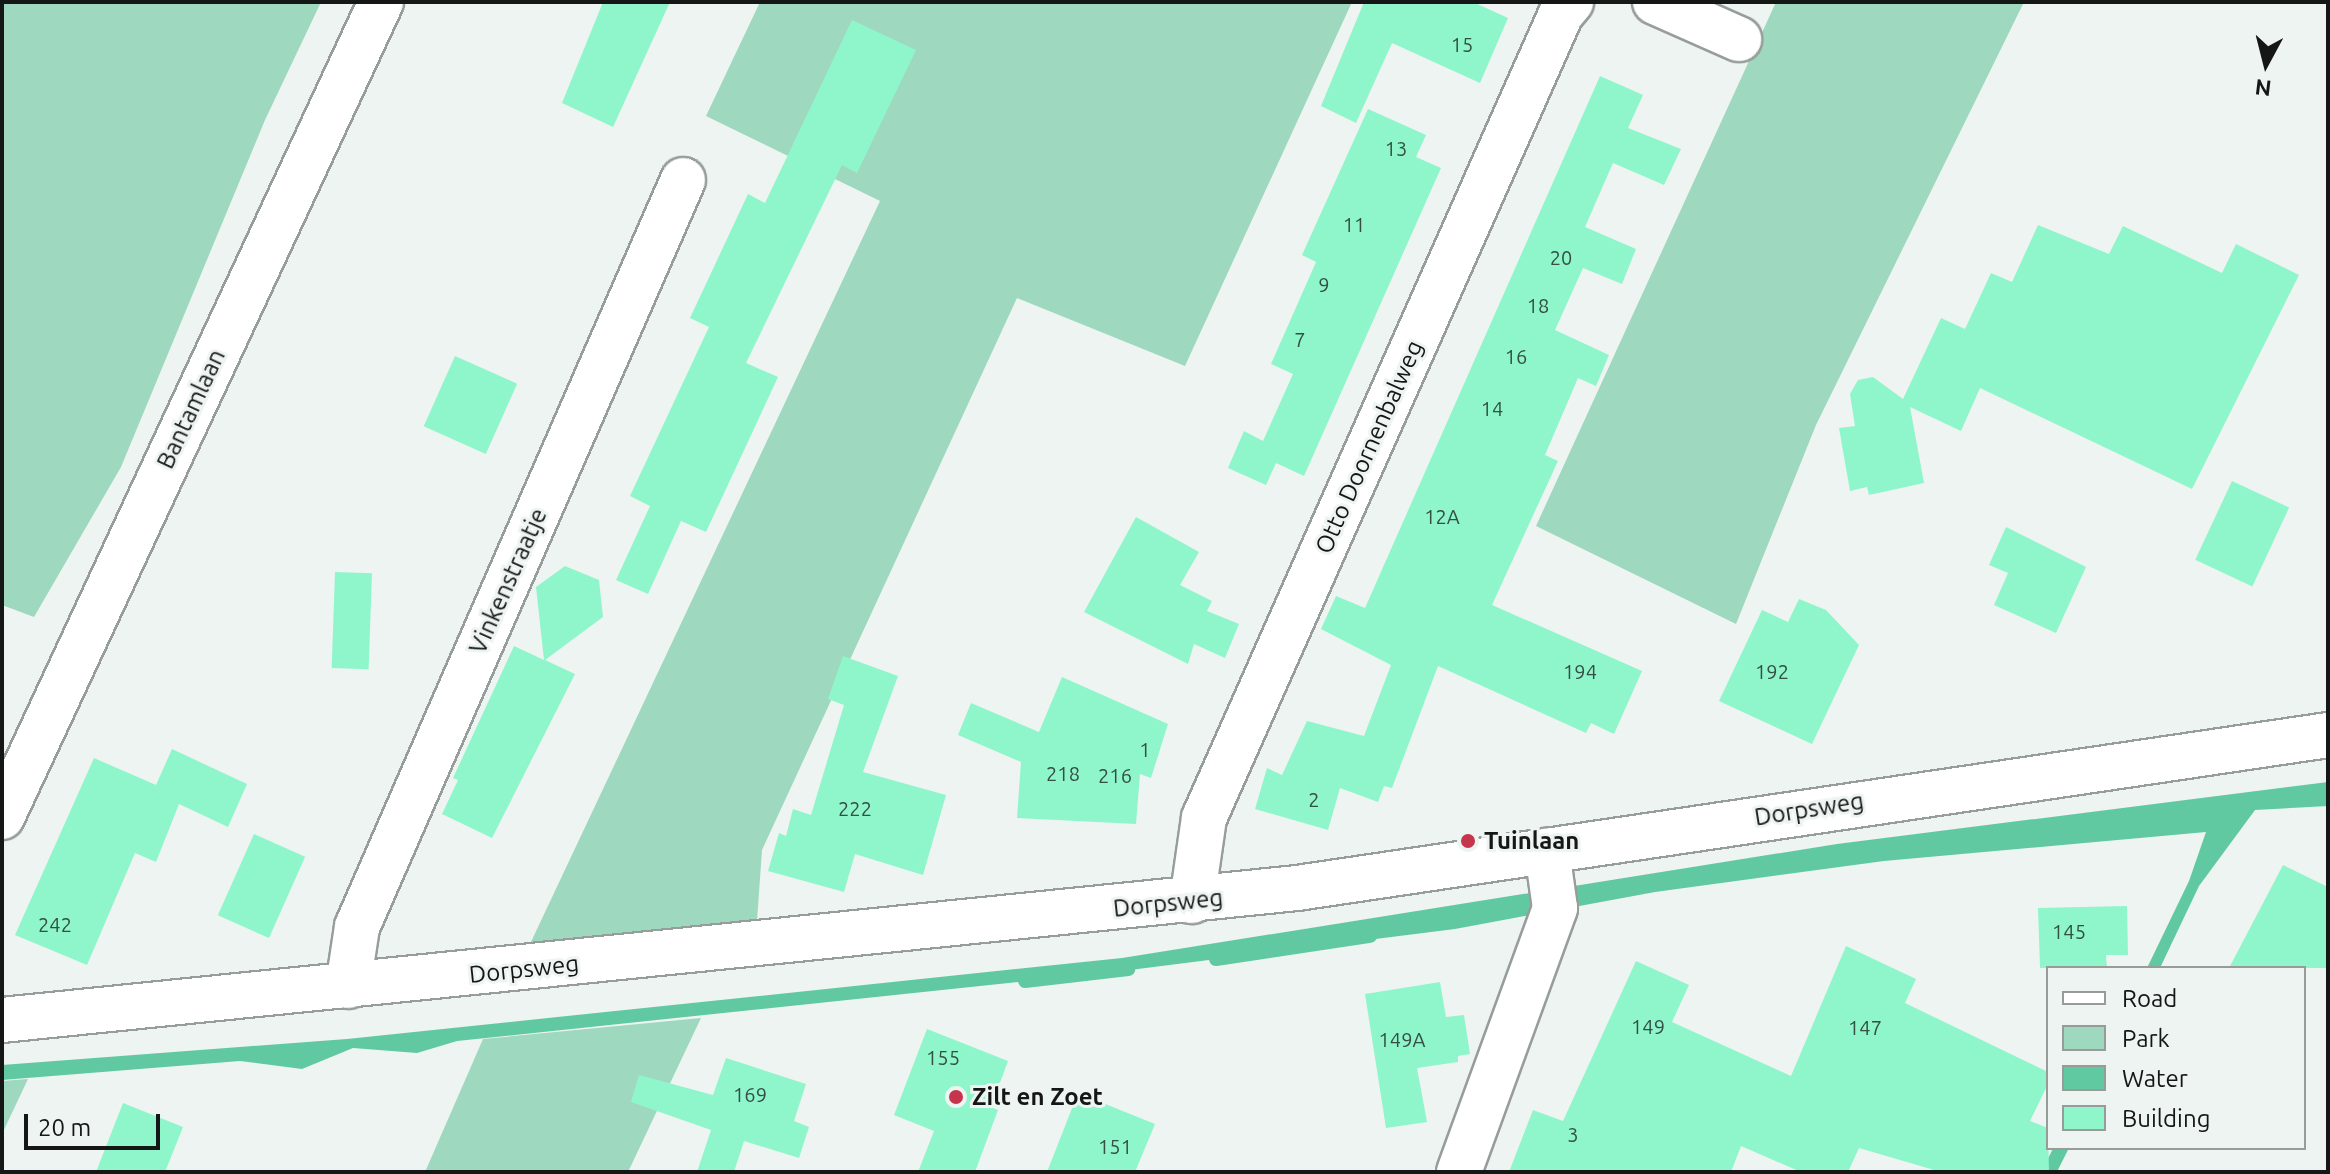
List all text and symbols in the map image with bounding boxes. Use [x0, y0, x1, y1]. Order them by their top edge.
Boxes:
north arrow [2226, 24, 2306, 104]
house number: 15 [1451, 32, 1473, 56]
text: N [2253, 75, 2273, 102]
house number: 13 [1385, 136, 1407, 160]
house number: 11 [1343, 212, 1365, 236]
house number: 20 [1550, 245, 1572, 269]
house number: 9 [1318, 272, 1330, 296]
house number: 18 [1527, 293, 1549, 317]
house number: 7 [1294, 327, 1306, 351]
street label: Otto Doornenbalweg [1309, 336, 1429, 558]
house number: 16 [1505, 344, 1527, 368]
street label: Bantamlaan [151, 345, 231, 473]
house number: 14 [1481, 396, 1503, 420]
street label: Vinkenstraatje [463, 504, 553, 658]
house number: 12A [1424, 504, 1460, 528]
house number: 194 [1563, 659, 1597, 683]
house number: 192 [1755, 659, 1789, 683]
house number: 1 [1139, 737, 1151, 761]
house number: 218 [1046, 761, 1080, 785]
house number: 216 [1098, 763, 1132, 787]
street label: Dorpsweg [1752, 786, 1866, 832]
house number: 2 [1308, 787, 1320, 811]
house number: 222 [838, 796, 872, 820]
place label: Tuinlaan [1484, 827, 1579, 855]
marker: Tuinlaan [1459, 832, 1477, 850]
street label: Dorpsweg [1112, 883, 1224, 923]
house number: 242 [38, 912, 72, 936]
house number: 145 [2052, 919, 2086, 943]
street label: Dorpsweg [468, 949, 580, 989]
legend [2046, 966, 2306, 1150]
text: Road [2122, 985, 2177, 1012]
house number: 149 [1631, 1014, 1665, 1038]
house number: 147 [1848, 1015, 1882, 1039]
text: Park [2122, 1025, 2170, 1052]
house number: 149A [1379, 1027, 1425, 1051]
house number: 155 [926, 1045, 960, 1069]
text: Water [2122, 1065, 2188, 1092]
house number: 169 [733, 1082, 767, 1106]
place label: Zilt en Zoet [972, 1083, 1103, 1111]
marker: Zilt en Zoet [947, 1088, 965, 1106]
scale bar [28, 1098, 164, 1148]
text: Building [2122, 1105, 2210, 1132]
text: 20 m [38, 1114, 91, 1141]
house number: 3 [1567, 1122, 1579, 1146]
house number: 151 [1098, 1134, 1132, 1158]

